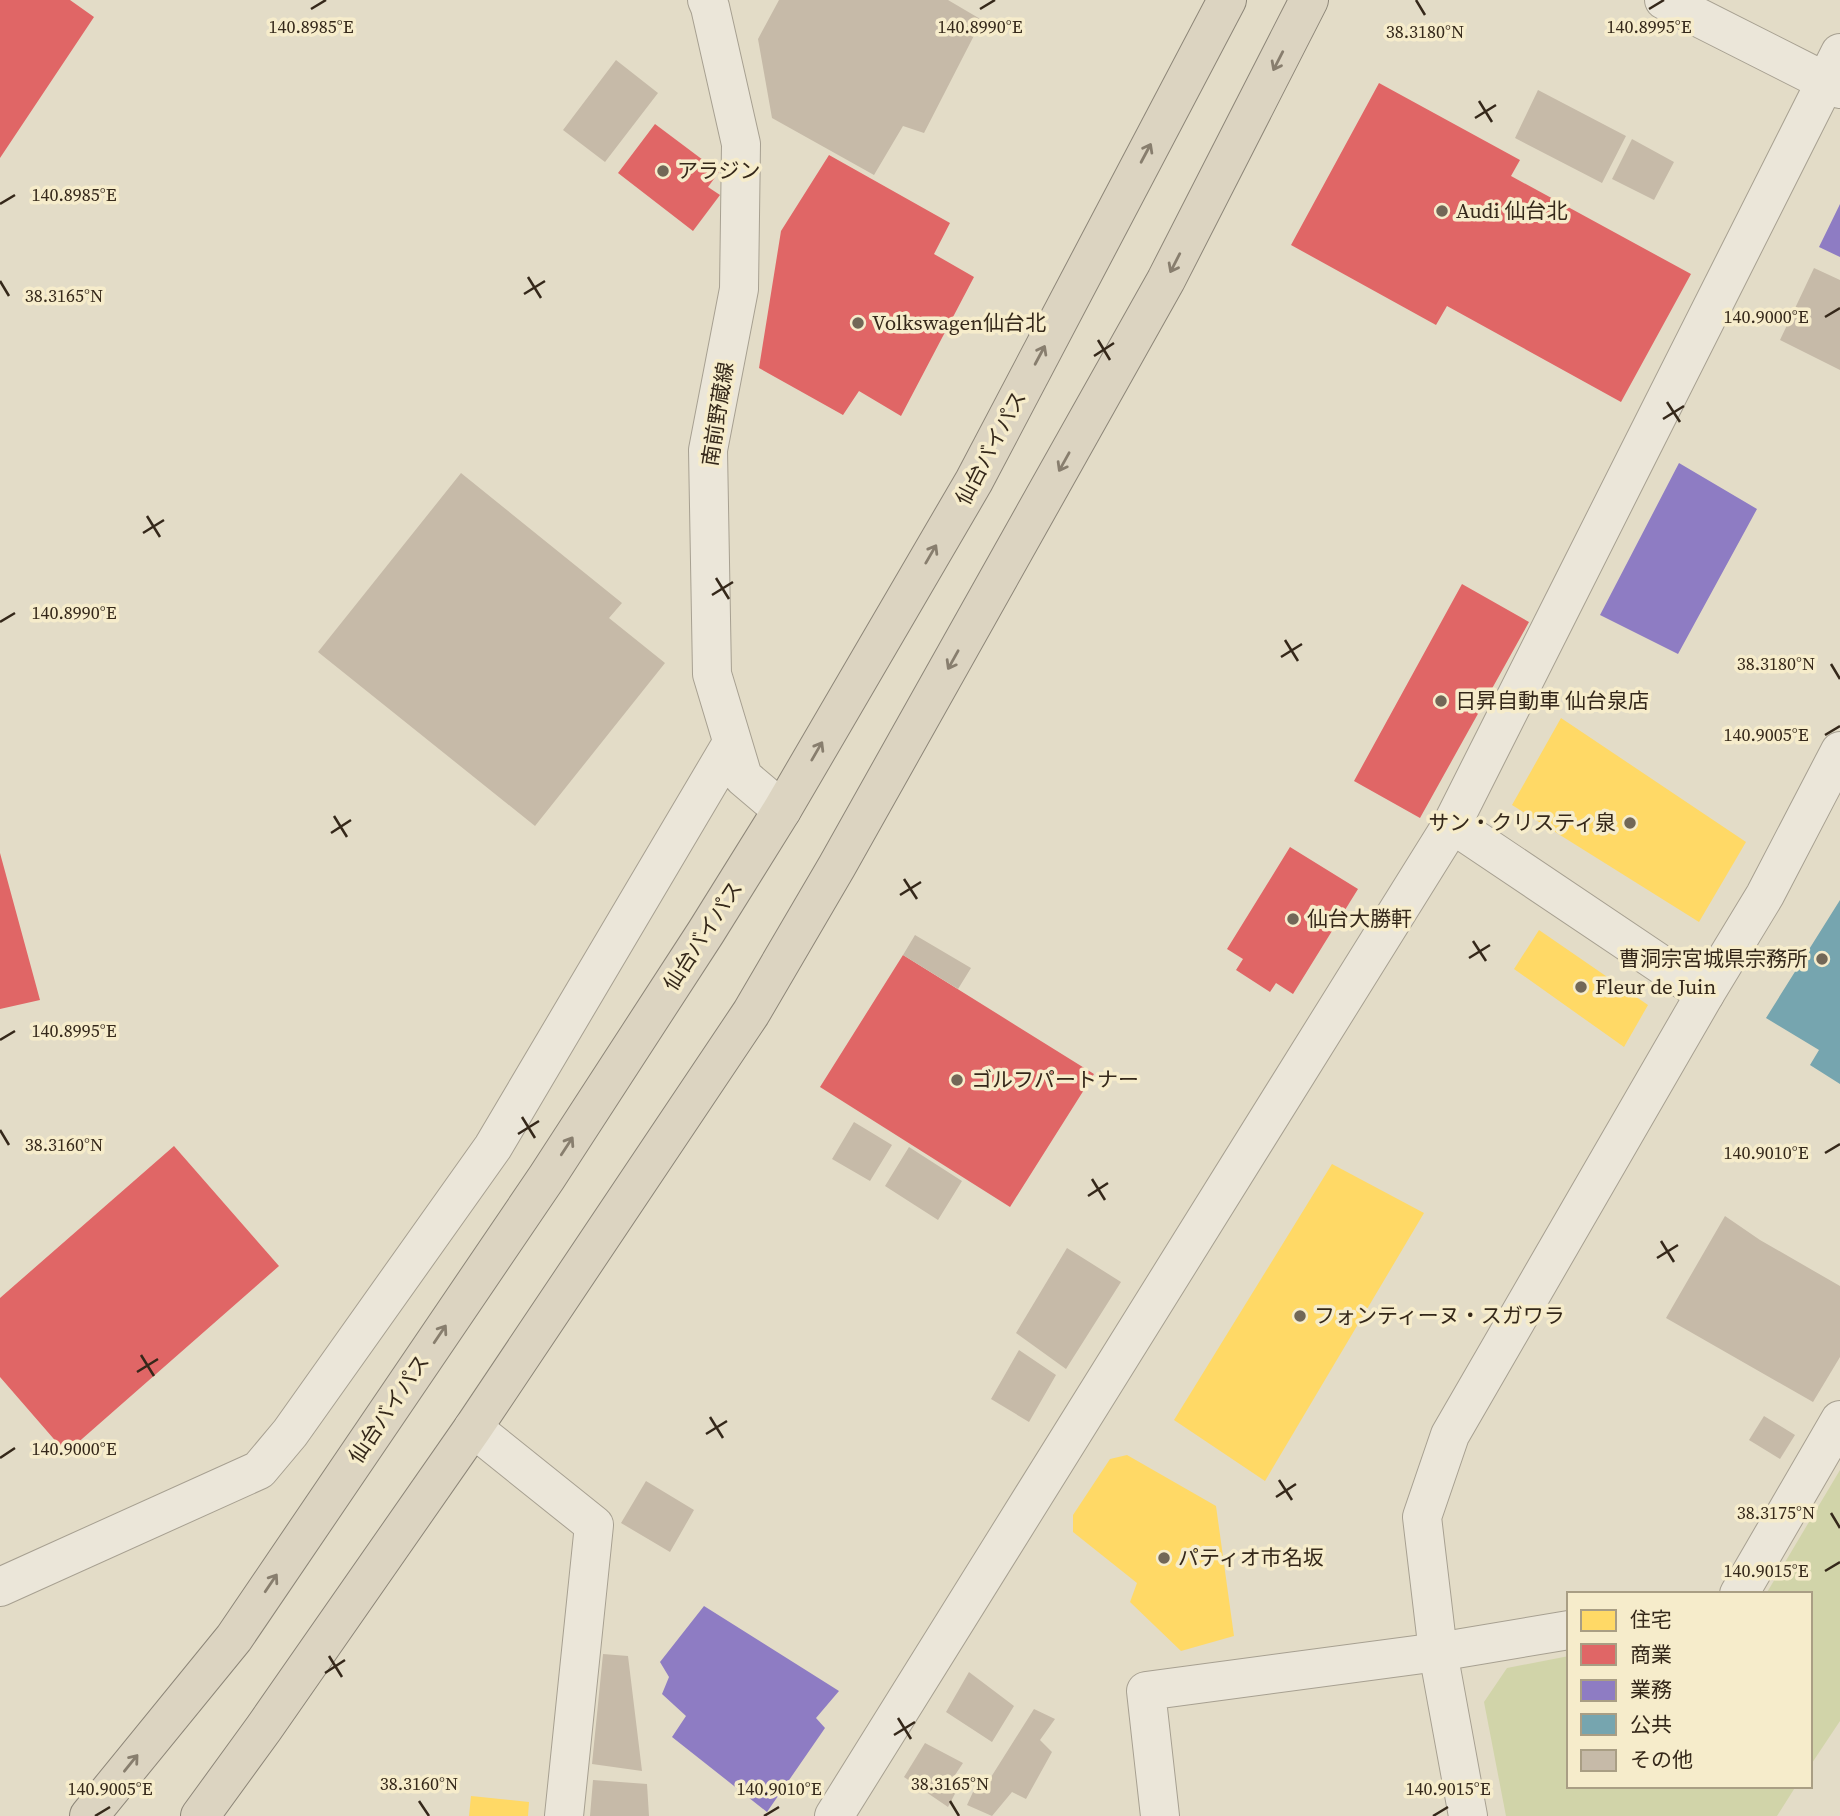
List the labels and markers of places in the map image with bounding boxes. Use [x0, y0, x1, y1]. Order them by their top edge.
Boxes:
place label: アラジン [677, 156, 761, 185]
marker: アラジン [655, 163, 671, 179]
place label: Audi 仙台北 [1456, 196, 1568, 225]
marker: Audi 仙台北 [1434, 203, 1450, 219]
place label: Volkswagen仙台北 [872, 308, 1046, 337]
marker: Volkswagen仙台北 [850, 315, 866, 331]
place label: 日昇自動車 仙台泉店 [1455, 686, 1649, 715]
marker: 日昇自動車 仙台泉店 [1433, 693, 1449, 709]
place label: サン・クリスティ泉 [1428, 808, 1616, 837]
marker: サン・クリスティ泉 [1622, 815, 1638, 831]
place label: 仙台大勝軒 [1307, 904, 1412, 933]
marker: 仙台大勝軒 [1285, 911, 1301, 927]
place label: 曹洞宗宮城県宗務所 [1619, 944, 1808, 973]
marker: 曹洞宗宮城県宗務所 [1814, 951, 1830, 967]
place label: Fleur de Juin [1595, 972, 1716, 1001]
marker: Fleur de Juin [1573, 979, 1589, 995]
place label: ゴルフパートナー [971, 1065, 1139, 1094]
marker: ゴルフパートナー [949, 1072, 965, 1088]
place label: フォンティーヌ・スガワラ [1314, 1301, 1565, 1330]
marker: フォンティーヌ・スガワラ [1292, 1308, 1308, 1324]
place label: パティオ市名坂 [1178, 1543, 1324, 1572]
marker: パティオ市名坂 [1156, 1550, 1172, 1566]

